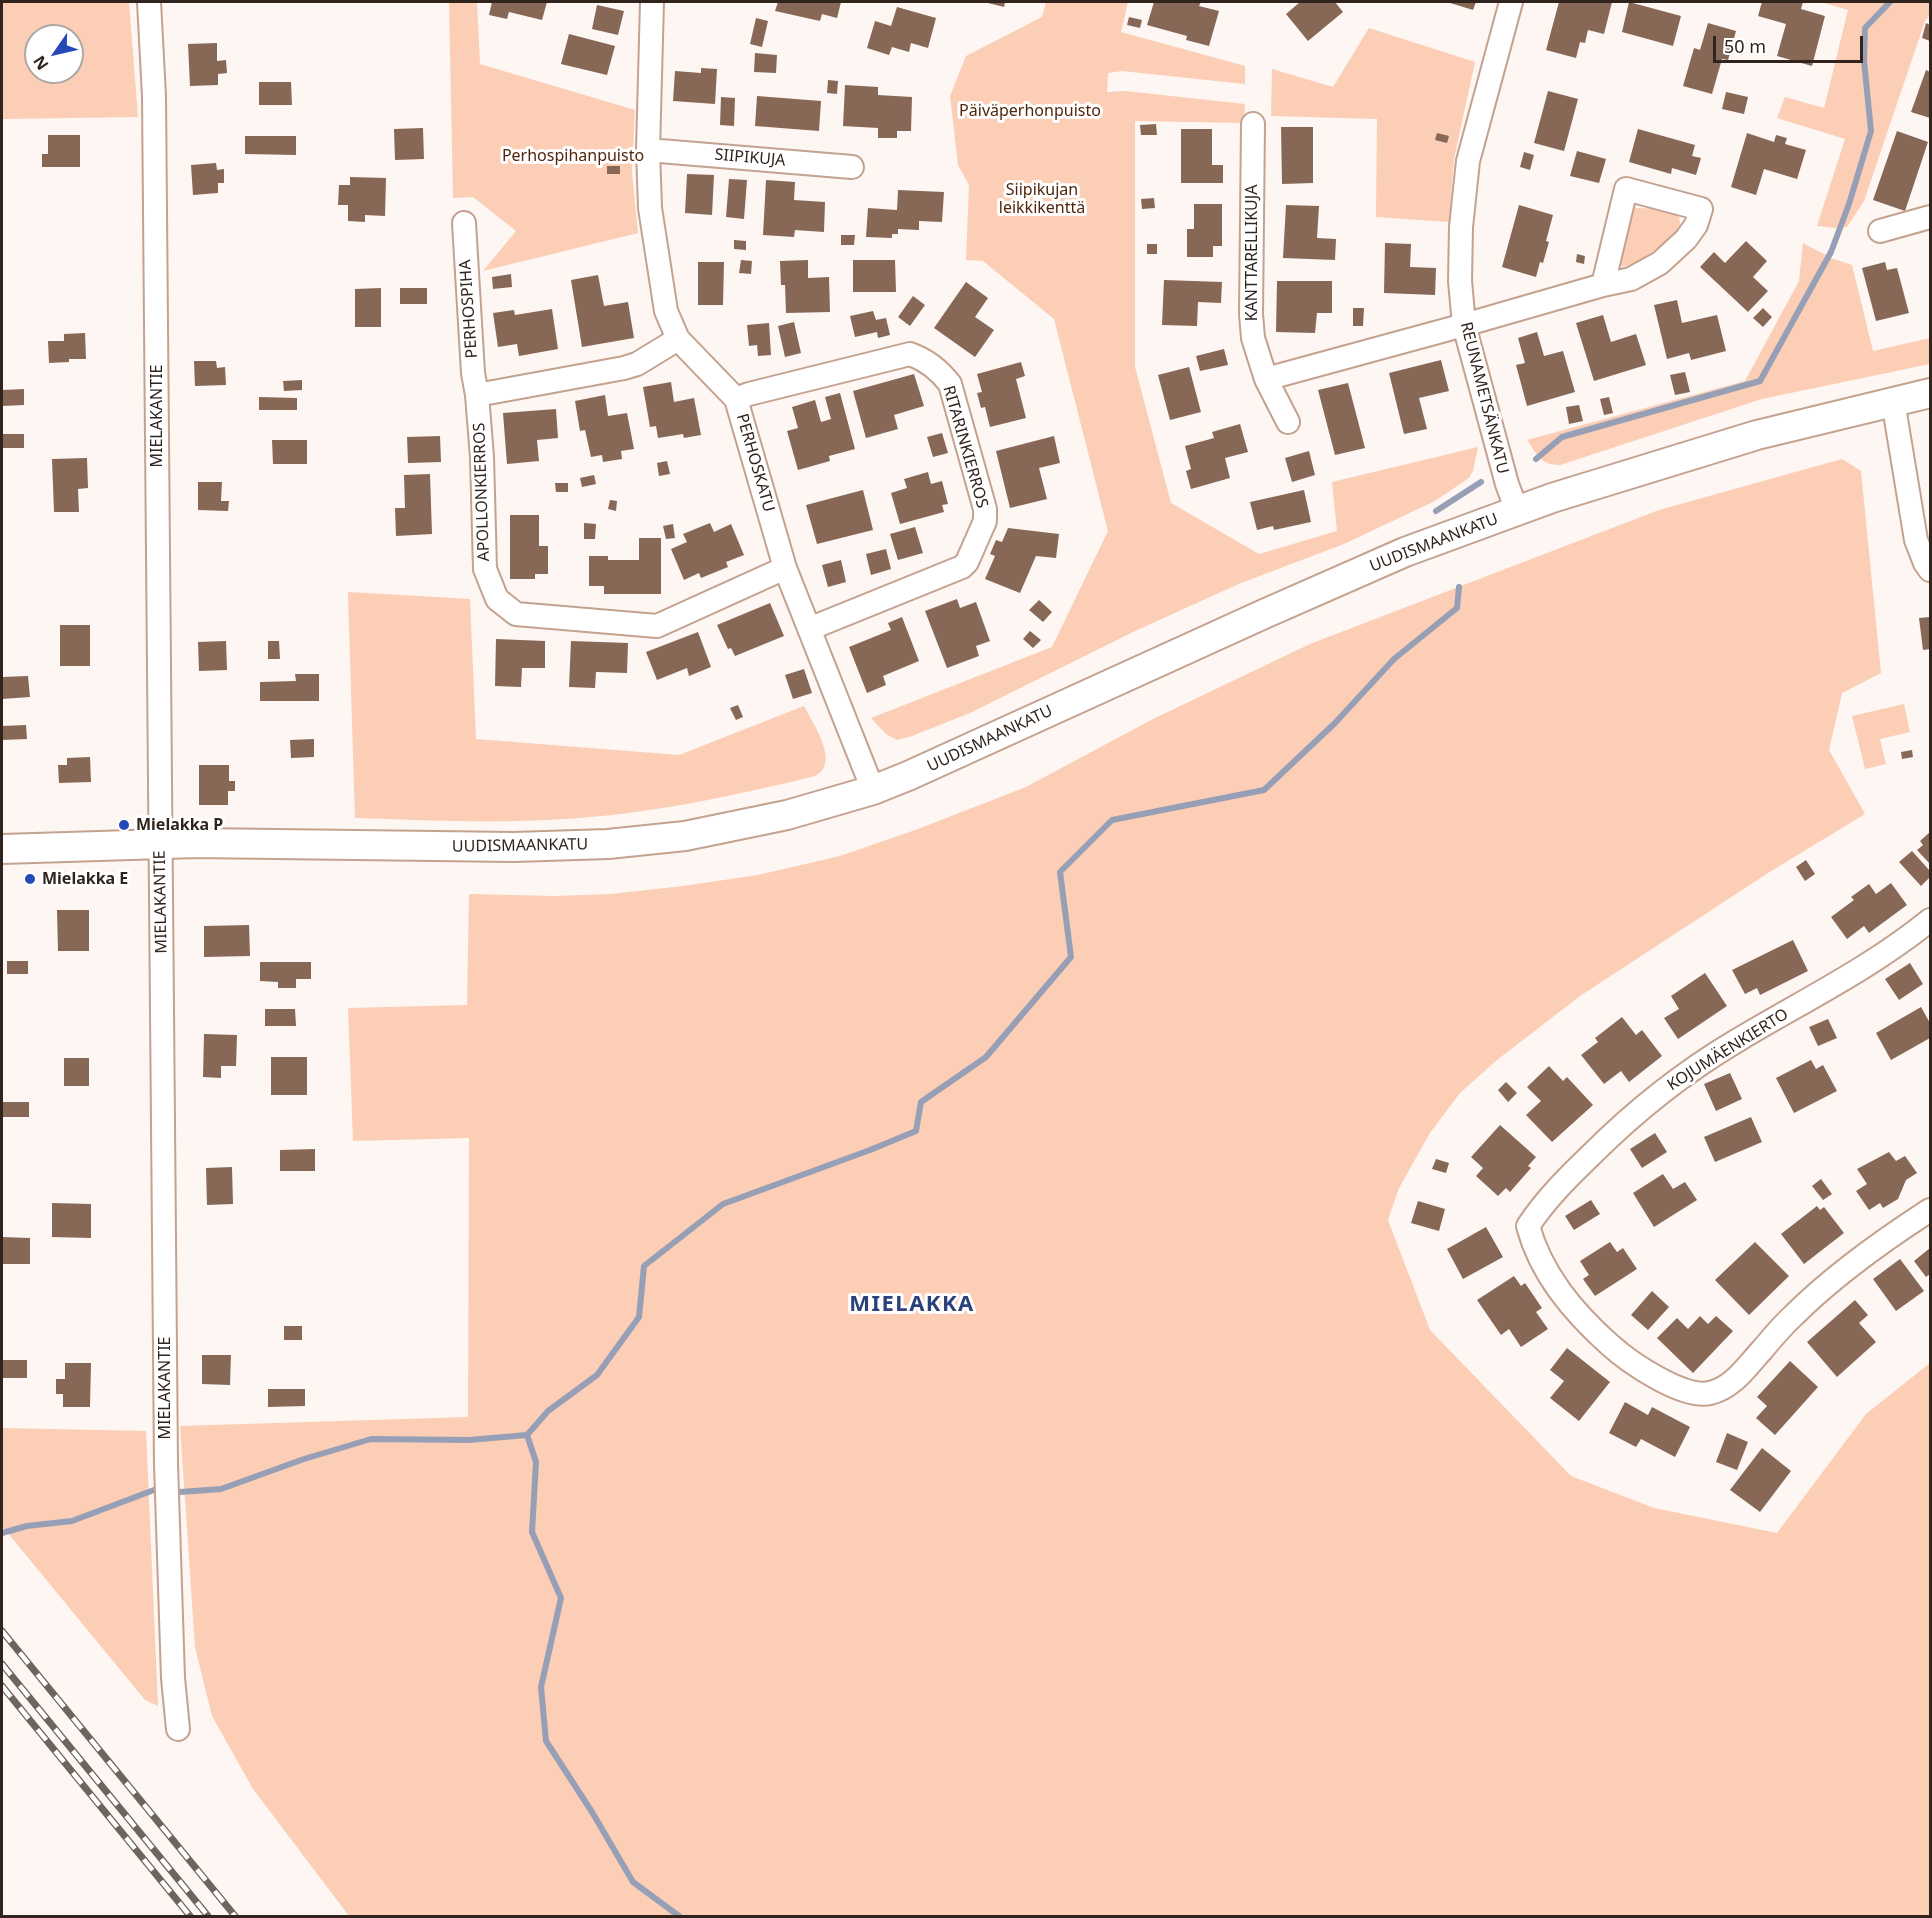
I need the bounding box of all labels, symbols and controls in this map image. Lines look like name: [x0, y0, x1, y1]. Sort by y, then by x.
north arrow: [24, 24, 84, 84]
scale bar: [1716, 24, 1866, 62]
text: 50 m: [1724, 34, 1766, 58]
text: N: [28, 51, 53, 74]
park label: Päiväperhonpuisto: [959, 101, 1101, 121]
street label: SIIPIKUJA: [714, 145, 786, 171]
park label: Perhospihanpuisto: [502, 146, 644, 166]
park label: Siipikujan leikkikenttä: [999, 180, 1085, 218]
street label: KANTTARELLIKUJA: [1242, 185, 1262, 321]
street label: PERHOSPIHA: [456, 259, 482, 359]
street label: REUNAMETSÄNKATU: [1456, 320, 1512, 476]
street label: MIELAKANTIE: [147, 365, 167, 467]
street label: RITARINKIERROS: [938, 384, 992, 510]
street label: PERHOSKATU: [732, 412, 778, 514]
street label: APOLLONKIERROS: [470, 422, 494, 562]
street label: UUDISMAANKATU: [1367, 510, 1501, 576]
street label: UUDISMAANKATU: [924, 702, 1056, 776]
place label: Mielakka P: [136, 815, 223, 835]
marker: Mielakka P: [117, 818, 131, 832]
street label: UUDISMAANKATU: [452, 835, 588, 857]
street label: MIELAKANTIE: [151, 850, 171, 954]
place label: Mielakka E: [42, 869, 128, 889]
marker: Mielakka E: [23, 872, 37, 886]
street label: KOJUMÄENKIERTO: [1664, 1005, 1792, 1095]
district label: MIELAKKA: [849, 1292, 975, 1318]
street label: MIELAKANTIE: [155, 1337, 175, 1439]

